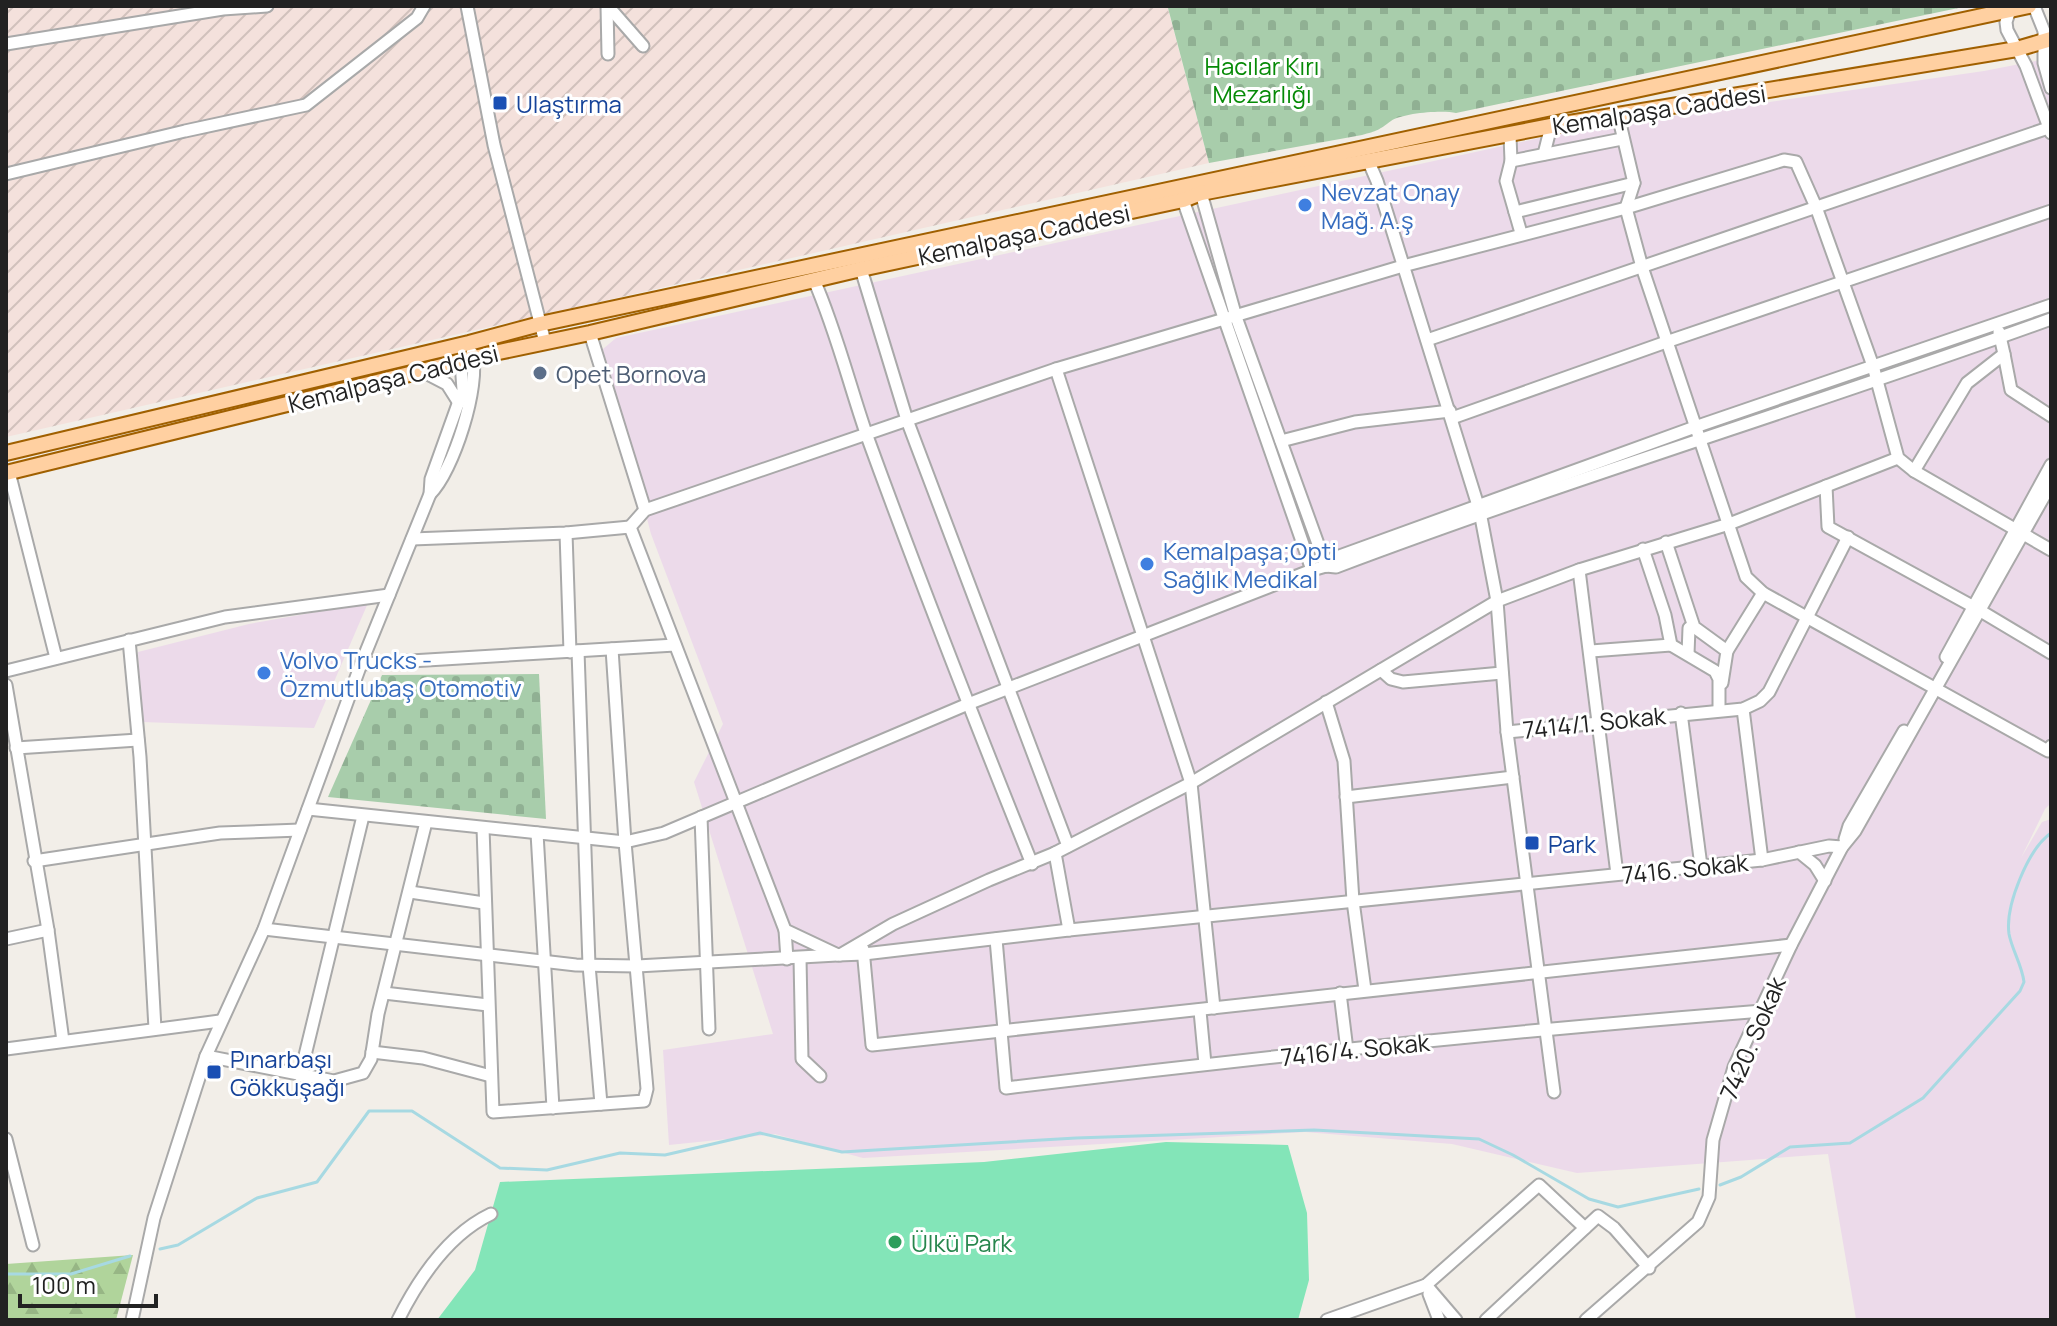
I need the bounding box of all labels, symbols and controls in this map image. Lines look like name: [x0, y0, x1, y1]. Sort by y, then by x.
park label: Hacılar Kırı Mezarlığı: [1205, 49, 1319, 110]
street label: Kemalpaşa Caddesi: [1550, 76, 1768, 142]
place label: Ulaştırma: [516, 87, 622, 120]
marker: Ulaştırma: [491, 94, 509, 112]
place label: Nevzat Onay Mağ. A.ş: [1321, 175, 1460, 236]
street label: Kemalpaşa Caddesi: [915, 195, 1133, 273]
marker: Nevzat Onay Mağ. A.ş: [1296, 196, 1314, 214]
street label: Kemalpaşa Caddesi: [284, 336, 502, 420]
place label: Opet Bornova: [556, 357, 706, 390]
marker: Opet Bornova: [531, 364, 549, 382]
place label: Kemalpaşa;Opti Sağlık Medikal: [1163, 534, 1337, 595]
marker: Kemalpaşa;Opti Sağlık Medikal: [1138, 555, 1156, 573]
place label: Volvo Trucks - Özmutlubaş Otomotiv: [280, 643, 522, 704]
marker: Volvo Trucks - Özmutlubaş Otomotiv: [255, 664, 273, 682]
street label: 7414/1. Sokak: [1521, 698, 1668, 746]
place label: Park: [1548, 827, 1597, 860]
marker: Park: [1523, 834, 1541, 852]
street label: 7416. Sokak: [1620, 845, 1751, 891]
street label: 7420. Sokak: [1711, 970, 1793, 1105]
street label: 7416/4. Sokak: [1279, 1025, 1432, 1073]
place label: Pınarbaşı Gökkuşağı: [230, 1042, 345, 1103]
marker: Pınarbaşı Gökkuşağı: [205, 1063, 223, 1081]
place label: Ülkü Park: [911, 1226, 1013, 1259]
marker: Ülkü Park: [886, 1233, 904, 1251]
scale bar: [20, 1258, 156, 1308]
text: 100 m: [32, 1268, 96, 1301]

